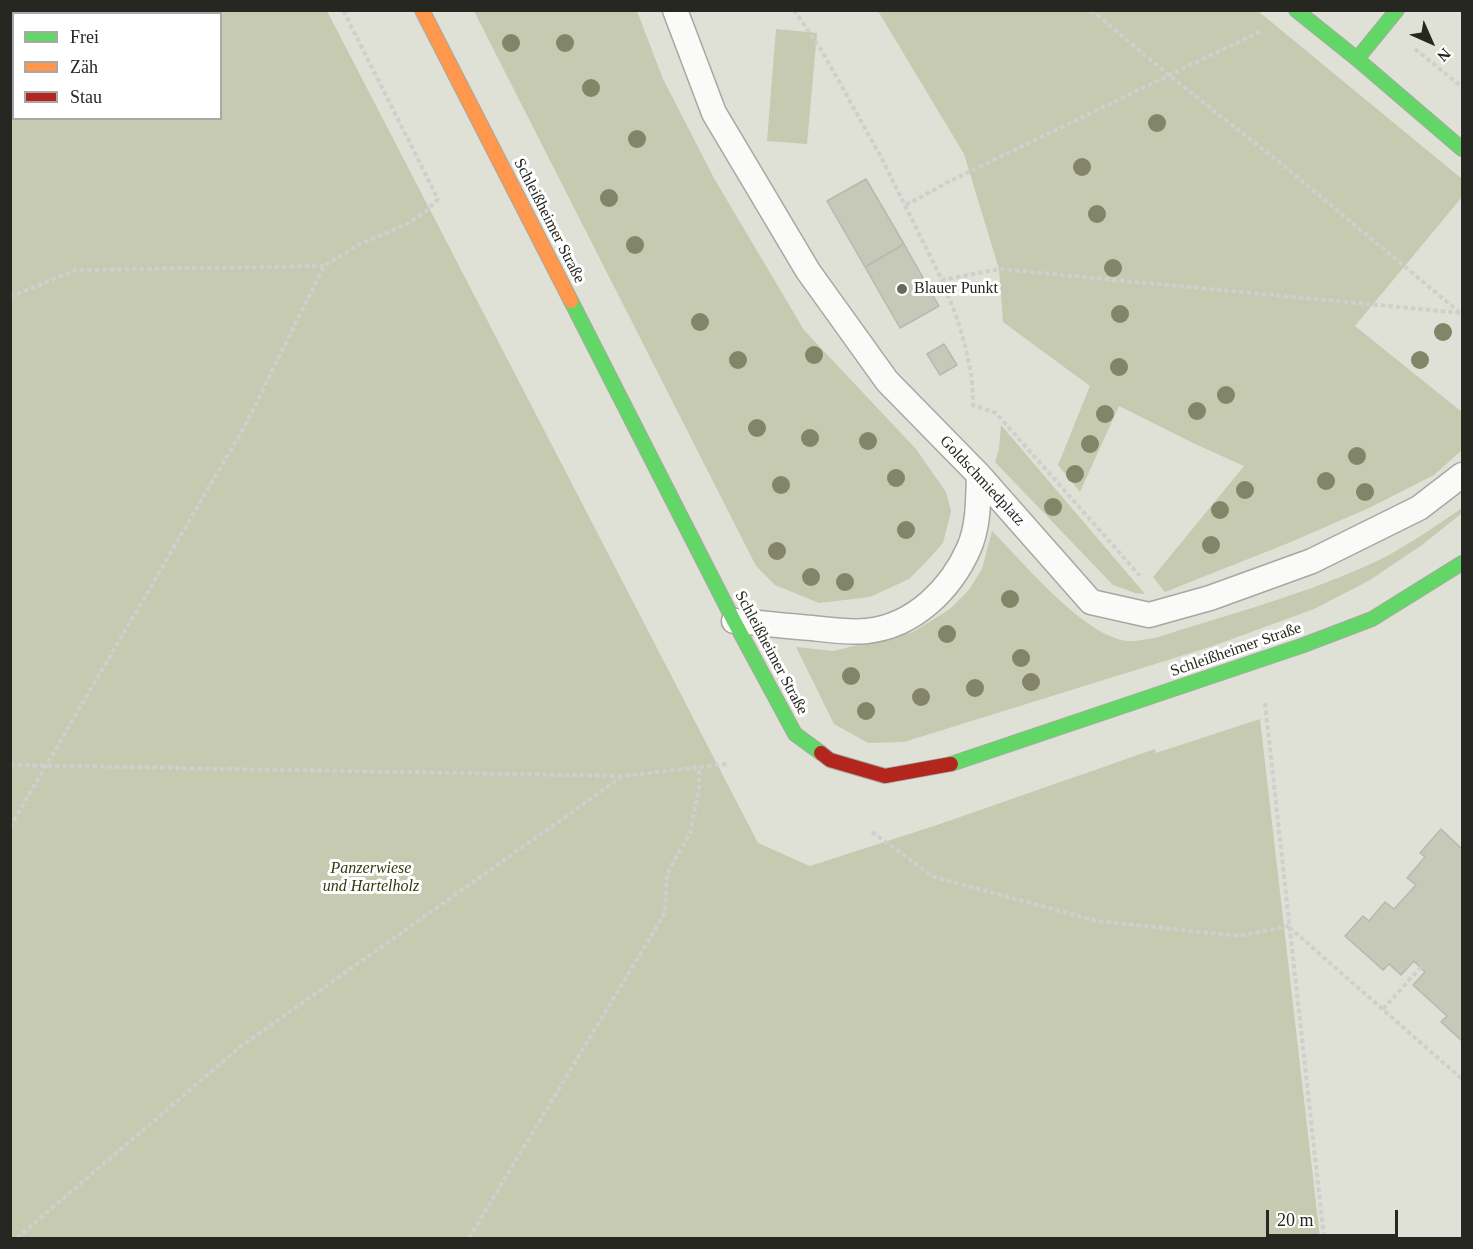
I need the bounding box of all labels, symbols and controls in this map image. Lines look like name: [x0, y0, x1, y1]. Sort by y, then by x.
legend: [12, 12, 222, 120]
north arrow: [1401, 12, 1461, 72]
text: Frei: [70, 27, 99, 47]
text: N: [1434, 45, 1454, 65]
text: Zäh: [70, 57, 98, 77]
text: Stau: [70, 87, 102, 107]
street label: Schleißheimer Straße: [509, 155, 589, 287]
place label: Blauer Punkt: [914, 279, 998, 299]
marker: Blauer Punkt: [895, 282, 909, 296]
street label: Goldschmiedplatz: [935, 432, 1029, 530]
street label: Schleißheimer Straße: [730, 588, 812, 718]
street label: Schleißheimer Straße: [1168, 619, 1304, 681]
park label: Panzerwiese und Hartelholz: [323, 859, 419, 897]
scale bar: [1269, 1198, 1401, 1236]
text: 20 m: [1277, 1210, 1314, 1230]

